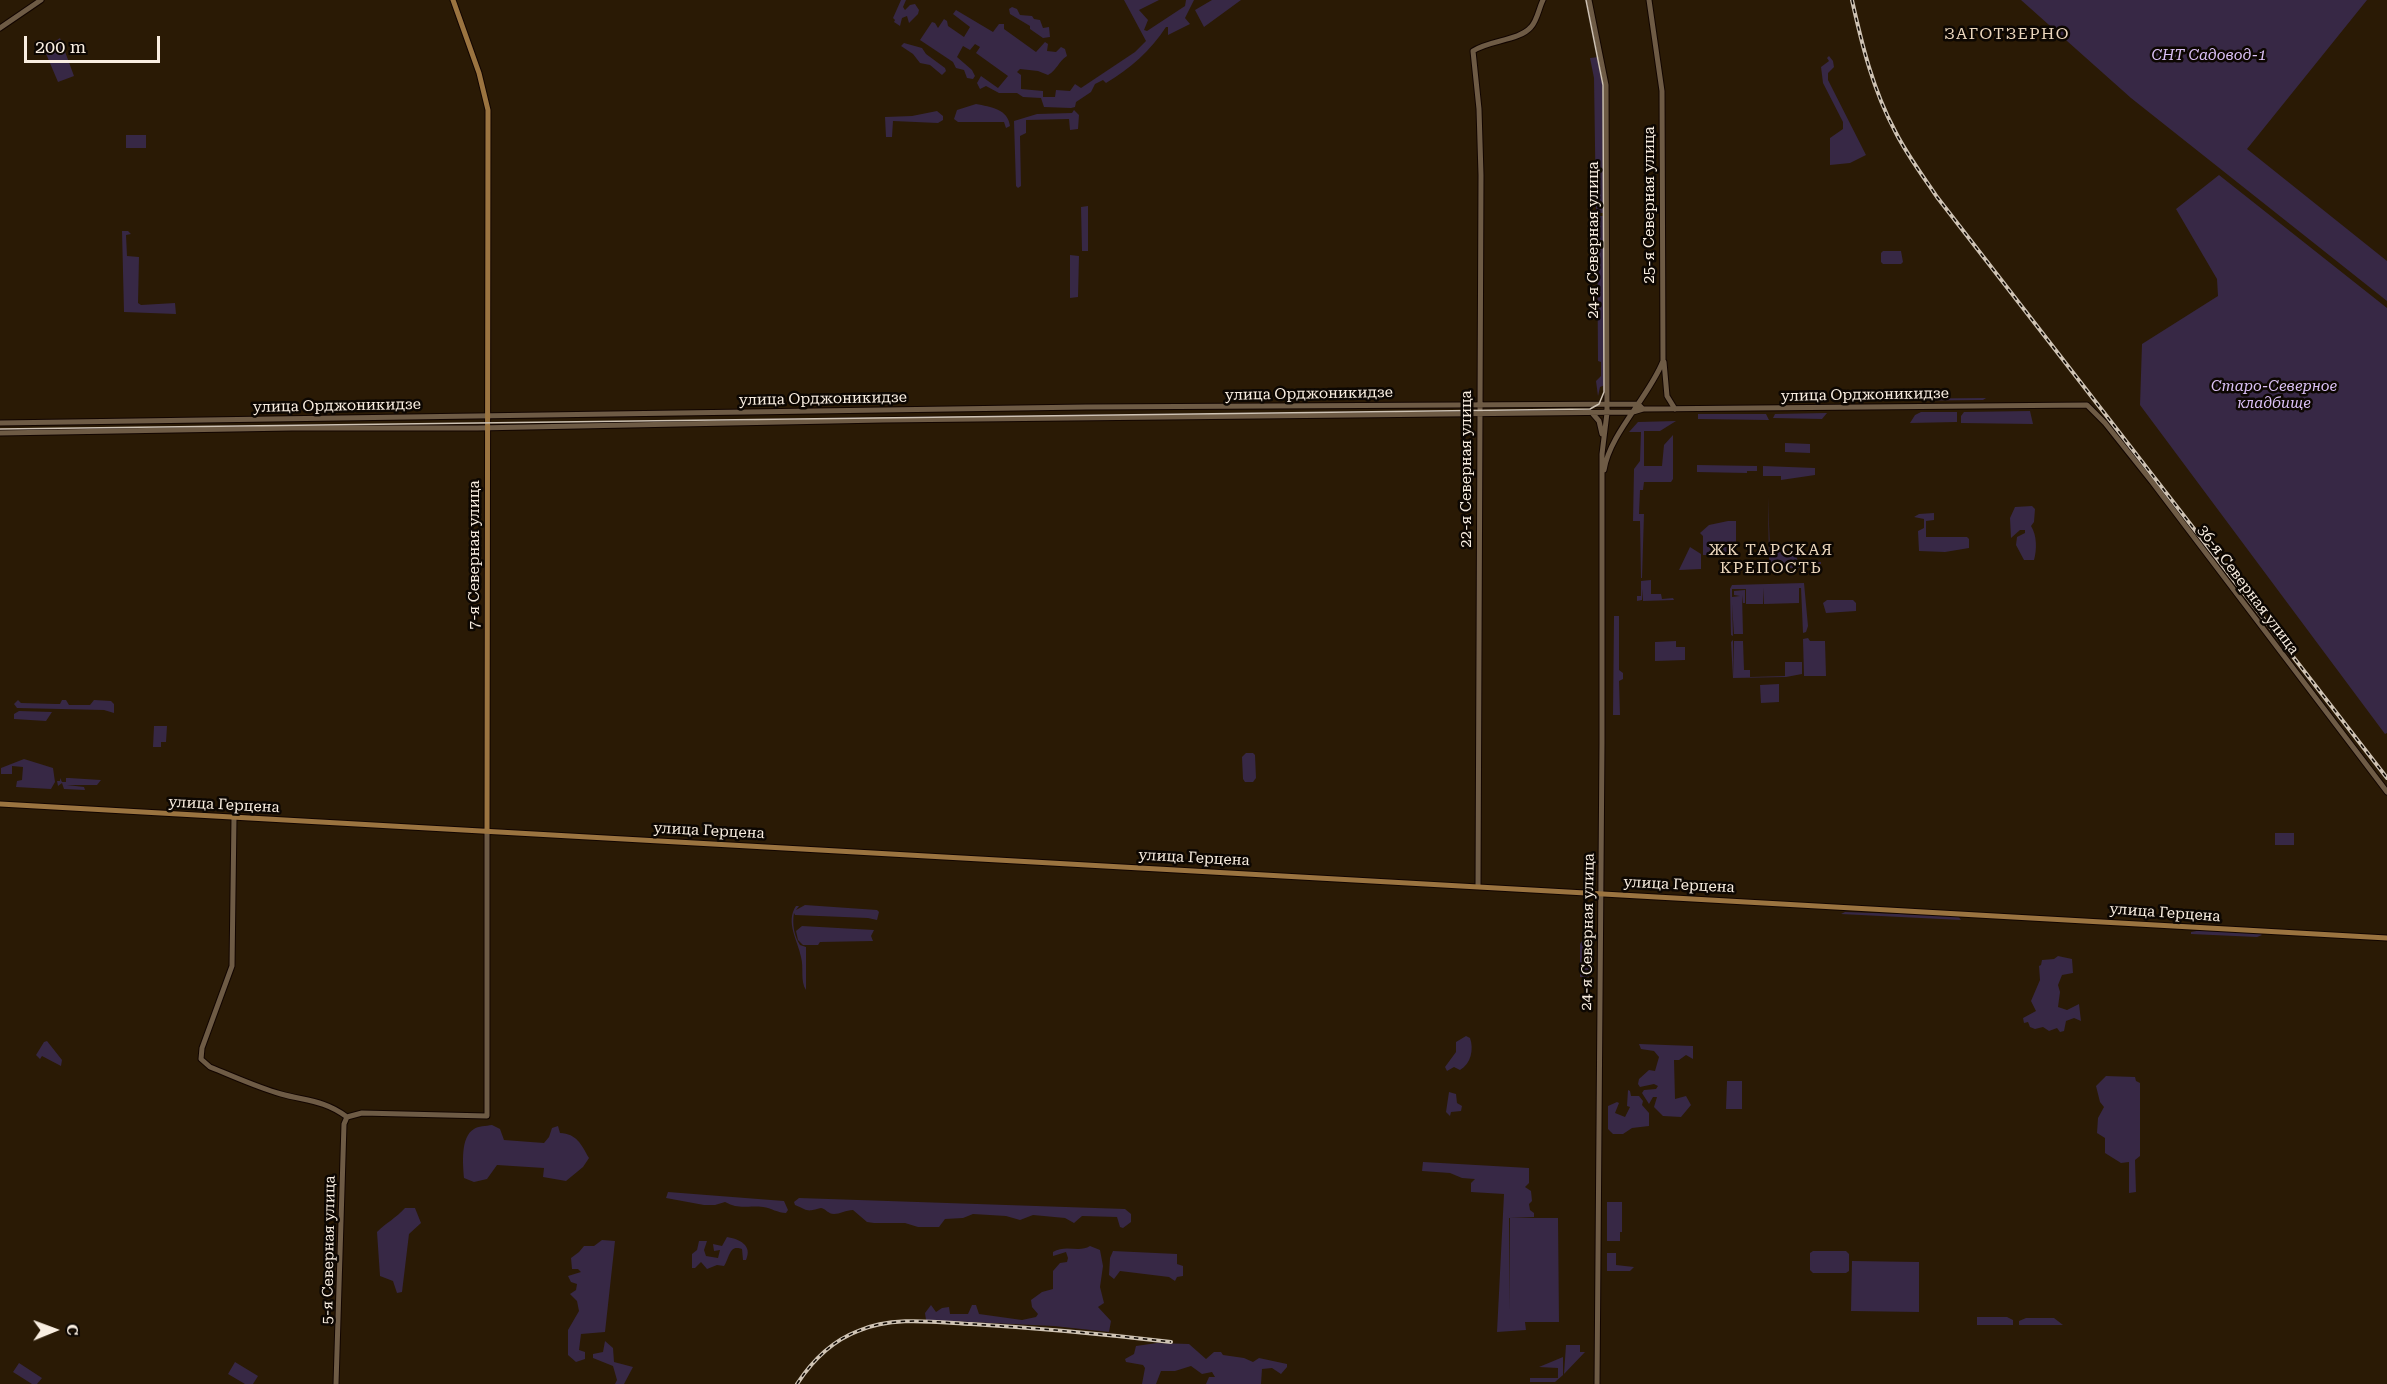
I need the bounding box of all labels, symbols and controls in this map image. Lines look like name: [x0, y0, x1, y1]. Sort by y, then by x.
scale bar: [27, 24, 164, 62]
district label: ЗАГОТЗЕРНО: [1944, 24, 2070, 44]
text: 200 m: [35, 36, 86, 57]
park label: СНТ Садовод-1: [2152, 47, 2266, 65]
street label: 25-я Северная улица: [1641, 126, 1659, 284]
street label: 24-я Северная улица: [1585, 161, 1603, 319]
park label: Старо-Северное кладбище: [2211, 378, 2337, 413]
street label: улица Орджоникидзе: [1225, 384, 1393, 404]
street label: улица Орджоникидзе: [1781, 385, 1949, 405]
street label: улица Орджоникидзе: [739, 389, 907, 409]
street label: 22-я Северная улица: [1458, 390, 1476, 548]
street label: улица Орджоникидзе: [253, 396, 421, 416]
street label: 7-я Северная улица: [466, 480, 484, 630]
street label: 36-я Северная улица: [2193, 522, 2303, 658]
district label: ЖК ТАРСКАЯ КРЕПОСТЬ: [1708, 540, 1834, 578]
street label: улица Герцена: [168, 793, 280, 817]
street label: улица Герцена: [653, 819, 765, 843]
street label: улица Герцена: [1138, 846, 1250, 870]
street label: 24-я Северная улица: [1578, 853, 1598, 1011]
street label: улица Герцена: [1623, 873, 1735, 897]
street label: улица Герцена: [2109, 900, 2221, 926]
street label: 5-я Северная улица: [319, 1175, 339, 1325]
north arrow: [24, 1300, 84, 1360]
text: С: [63, 1324, 82, 1335]

